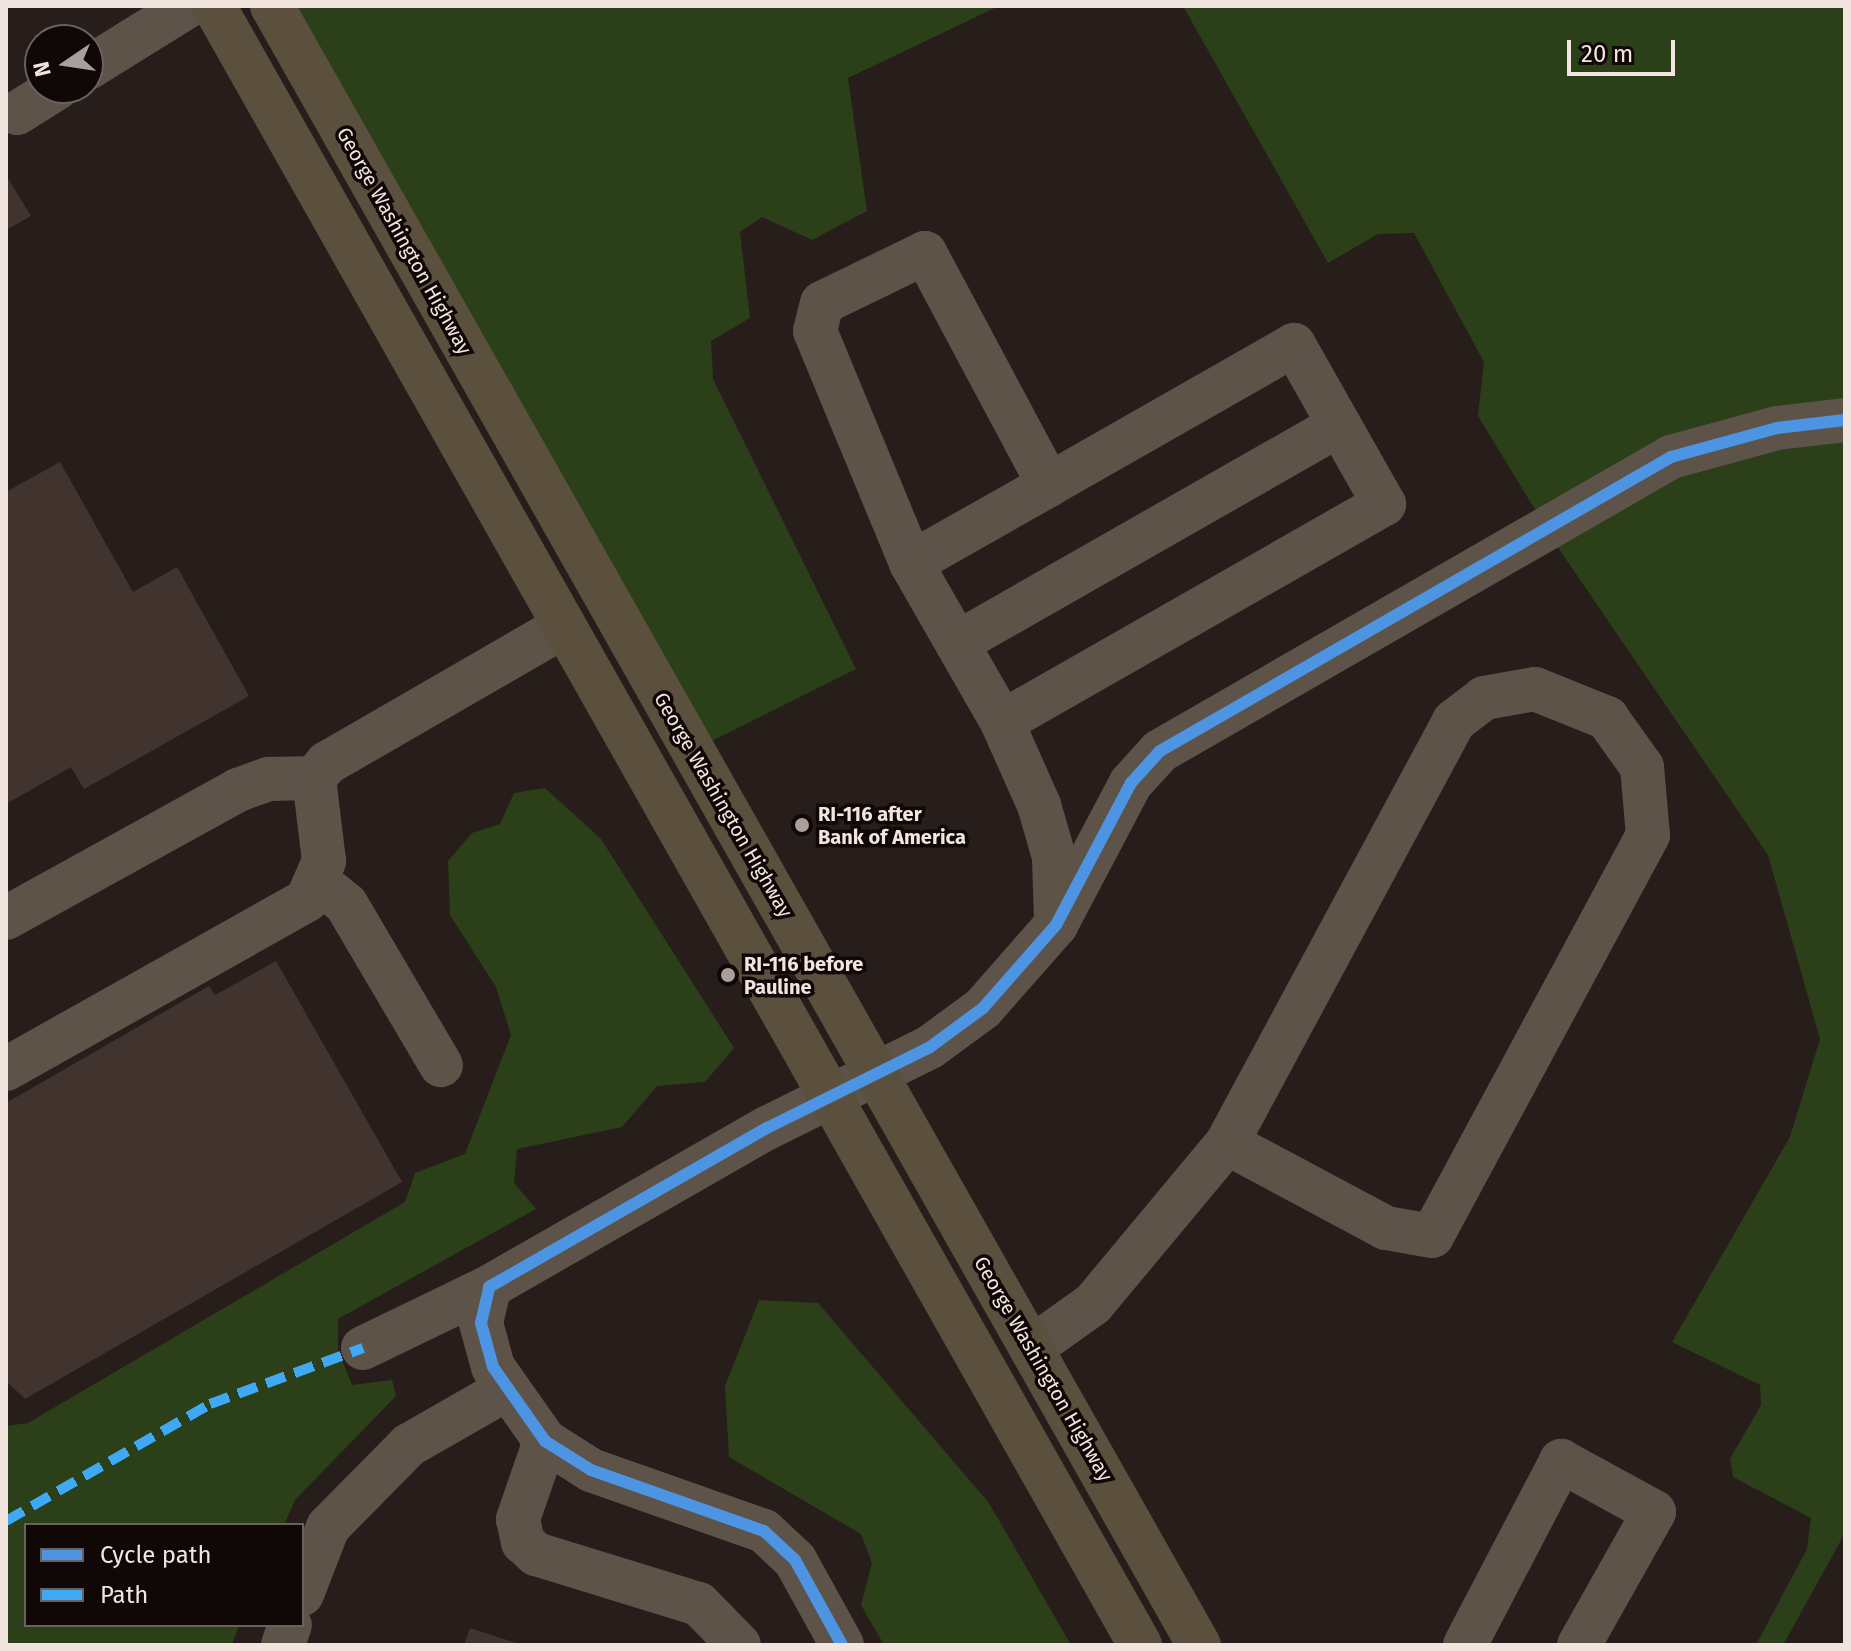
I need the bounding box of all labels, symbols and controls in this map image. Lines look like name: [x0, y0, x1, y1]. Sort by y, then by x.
north arrow: [24, 24, 104, 104]
scale bar: [1571, 24, 1679, 74]
text: 20 m: [1581, 40, 1633, 68]
text: N: [27, 59, 57, 79]
street label: George Washington Highway: [331, 123, 477, 359]
street label: George Washington Highway: [649, 688, 797, 922]
place label: RI-116 after Bank of America: [818, 802, 966, 849]
marker: RI-116 after Bank of America: [793, 816, 811, 834]
place label: RI-116 before Pauline: [744, 952, 863, 999]
marker: RI-116 before Pauline: [719, 966, 737, 984]
street label: George Washington Highway: [969, 1252, 1117, 1486]
legend: [24, 1523, 304, 1627]
text: Cycle path: [100, 1541, 212, 1569]
text: Path: [100, 1581, 148, 1609]

